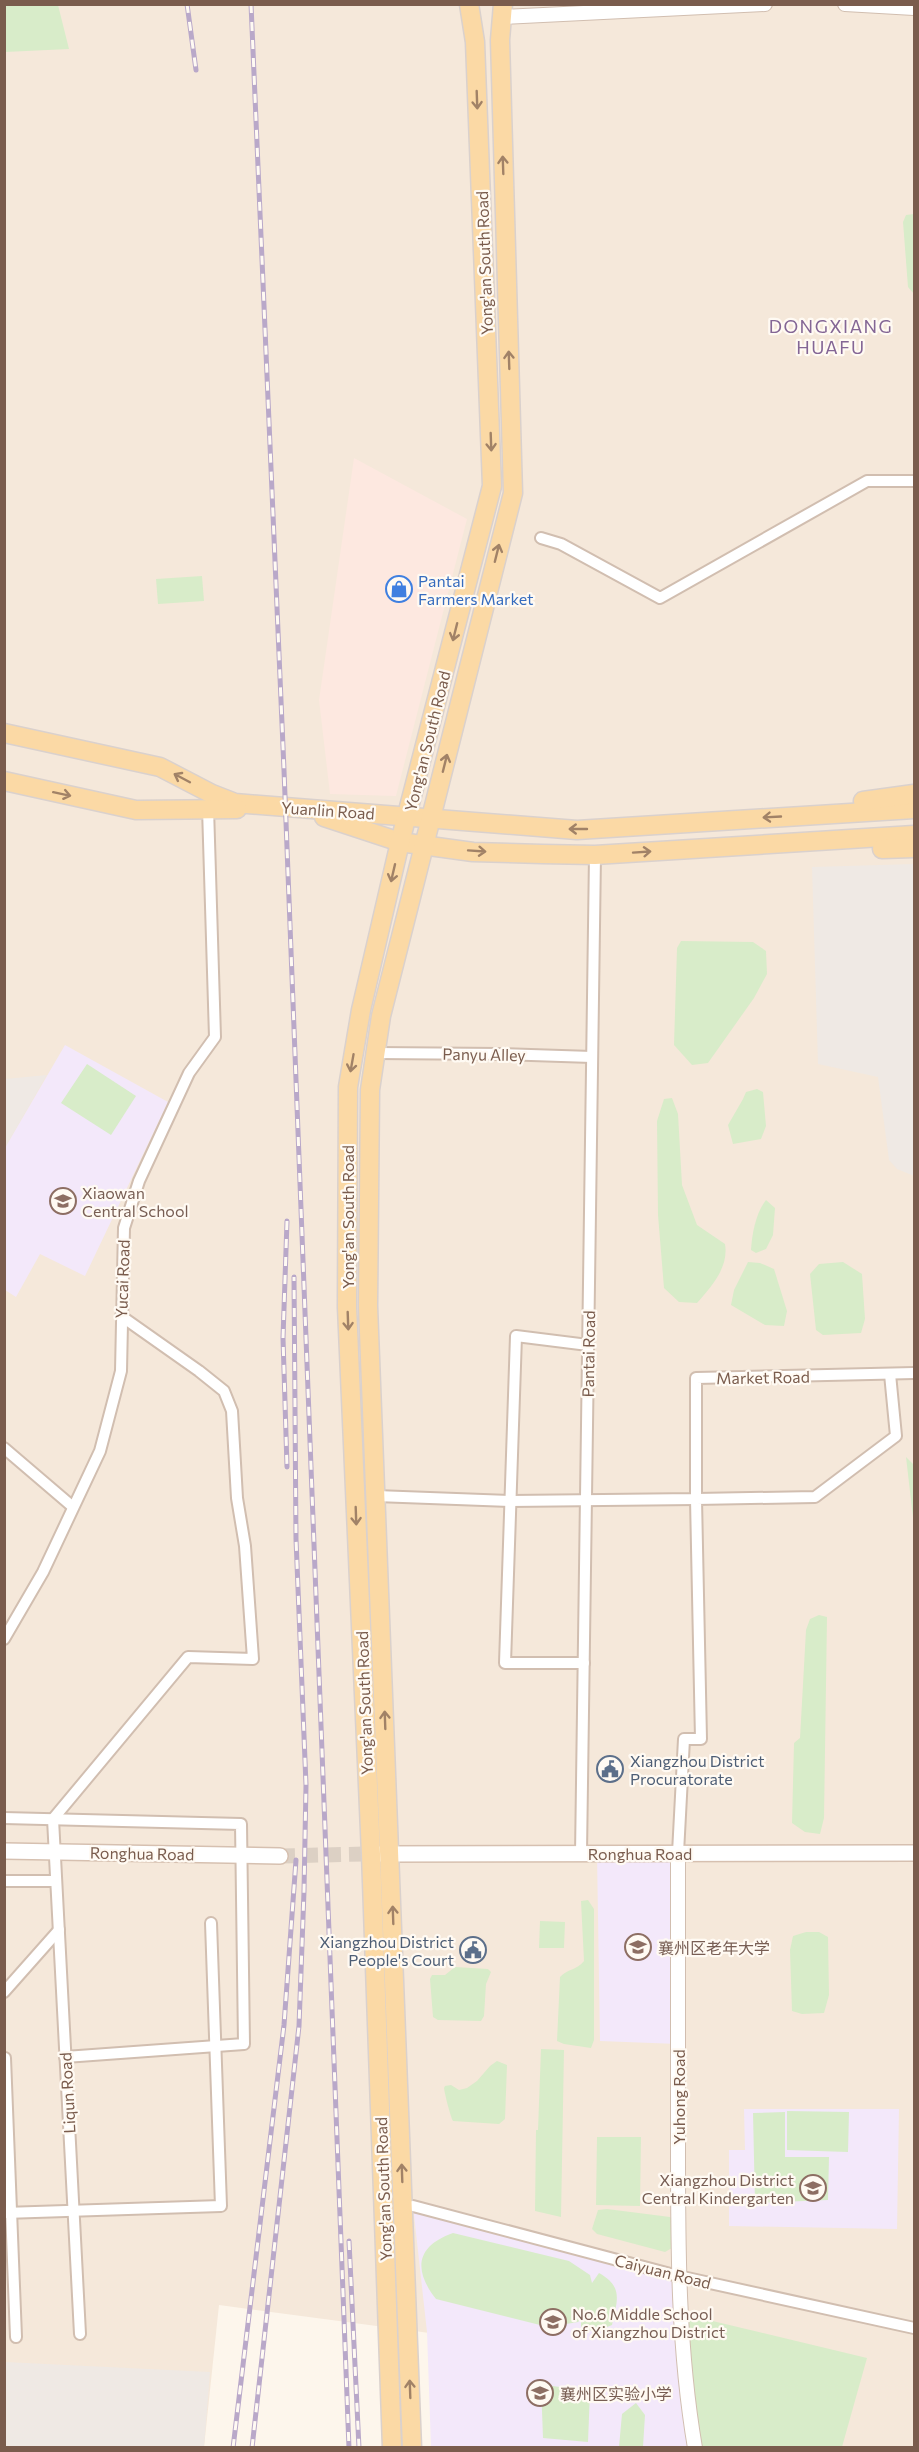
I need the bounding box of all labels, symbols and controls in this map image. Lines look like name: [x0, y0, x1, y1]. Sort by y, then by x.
one-way arrow: [471, 90, 483, 110]
one-way arrow: [497, 156, 509, 176]
street label: Yong'an South Road: [472, 191, 496, 335]
district label: DONGXIANG HUAFU: [769, 315, 893, 358]
one-way arrow: [503, 351, 514, 371]
one-way arrow: [485, 431, 496, 451]
one-way arrow: [492, 544, 504, 563]
place label: Pantai Farmers Market: [418, 571, 534, 608]
shop icon: Pantai Farmers Market: [384, 574, 414, 604]
one-way arrow: [449, 622, 460, 641]
street label: Yong'an South Road: [400, 669, 454, 813]
one-way arrow: [439, 754, 451, 773]
one-way arrow: [173, 772, 191, 784]
one-way arrow: [52, 788, 71, 800]
street label: Yuanlin Road: [281, 797, 375, 823]
one-way arrow: [763, 812, 783, 823]
one-way arrow: [568, 823, 588, 835]
one-way arrow: [466, 846, 486, 857]
one-way arrow: [632, 846, 652, 857]
one-way arrow: [387, 863, 398, 882]
street label: Panyu Alley: [442, 1044, 526, 1064]
one-way arrow: [346, 1053, 357, 1073]
street label: Yong'an South Road: [338, 1145, 357, 1289]
place label: Xiaowan Central School: [82, 1183, 189, 1220]
school or university icon: Xiaowan Central School: [48, 1186, 78, 1216]
street label: Yucai Road: [111, 1239, 133, 1319]
one-way arrow: [342, 1310, 353, 1330]
street label: Pantai Road: [578, 1310, 598, 1398]
street label: Market Road: [716, 1367, 810, 1387]
one-way arrow: [351, 1505, 362, 1525]
street label: Yong'an South Road: [352, 1631, 376, 1775]
one-way arrow: [380, 1711, 391, 1731]
place label: Xiangzhou District Procuratorate: [630, 1751, 765, 1788]
public building icon: Xiangzhou District Procuratorate: [595, 1754, 625, 1784]
street label: Ronghua Road: [90, 1843, 194, 1863]
street label: Ronghua Road: [588, 1844, 692, 1863]
one-way arrow: [388, 1906, 399, 1926]
place label: Xiangzhou District People's Court: [319, 1932, 454, 1969]
school or university icon: 襄州区老年大学: [623, 1932, 653, 1962]
public building icon: Xiangzhou District People's Court: [458, 1935, 488, 1965]
place label: 襄州区老年大学: [658, 1938, 770, 1957]
street label: Yuhong Road: [669, 2049, 688, 2145]
street label: Liqun Road: [55, 2052, 79, 2134]
street label: Yong'an South Road: [371, 2117, 395, 2261]
one-way arrow: [397, 2164, 408, 2184]
place label: Xiangzhou District Central Kindergarten: [642, 2170, 794, 2207]
school or university icon: Xiangzhou District Central Kindergarten: [798, 2173, 828, 2203]
street label: Caiyuan Road: [613, 2250, 713, 2292]
place label: No.6 Middle School of Xiangzhou District: [572, 2304, 726, 2341]
school or university icon: No.6 Middle School of Xiangzhou District: [538, 2307, 568, 2337]
school or university icon: 襄州区实验小学: [525, 2378, 555, 2408]
one-way arrow: [405, 2380, 416, 2400]
place label: 襄州区实验小学: [560, 2384, 672, 2403]

